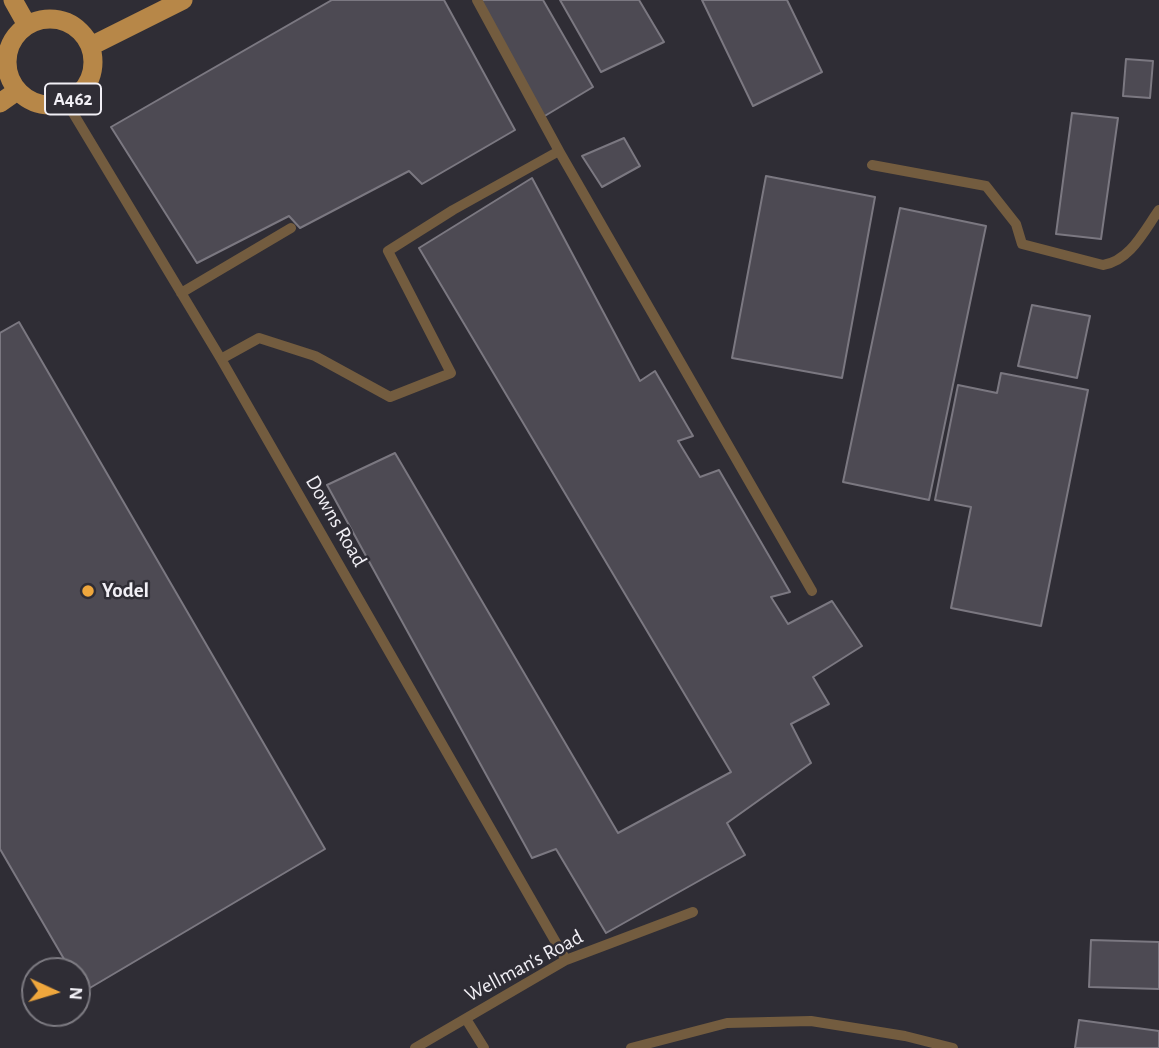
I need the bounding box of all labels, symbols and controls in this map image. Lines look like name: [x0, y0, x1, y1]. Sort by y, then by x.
road number: A462: [45, 83, 101, 114]
street label: Downs Road: [300, 471, 372, 571]
place label: Yodel: [102, 578, 149, 604]
marker: Yodel: [80, 583, 96, 599]
street label: Wellman's Road: [461, 924, 587, 1008]
north arrow: [21, 957, 91, 1027]
text: N: [66, 986, 85, 1001]

